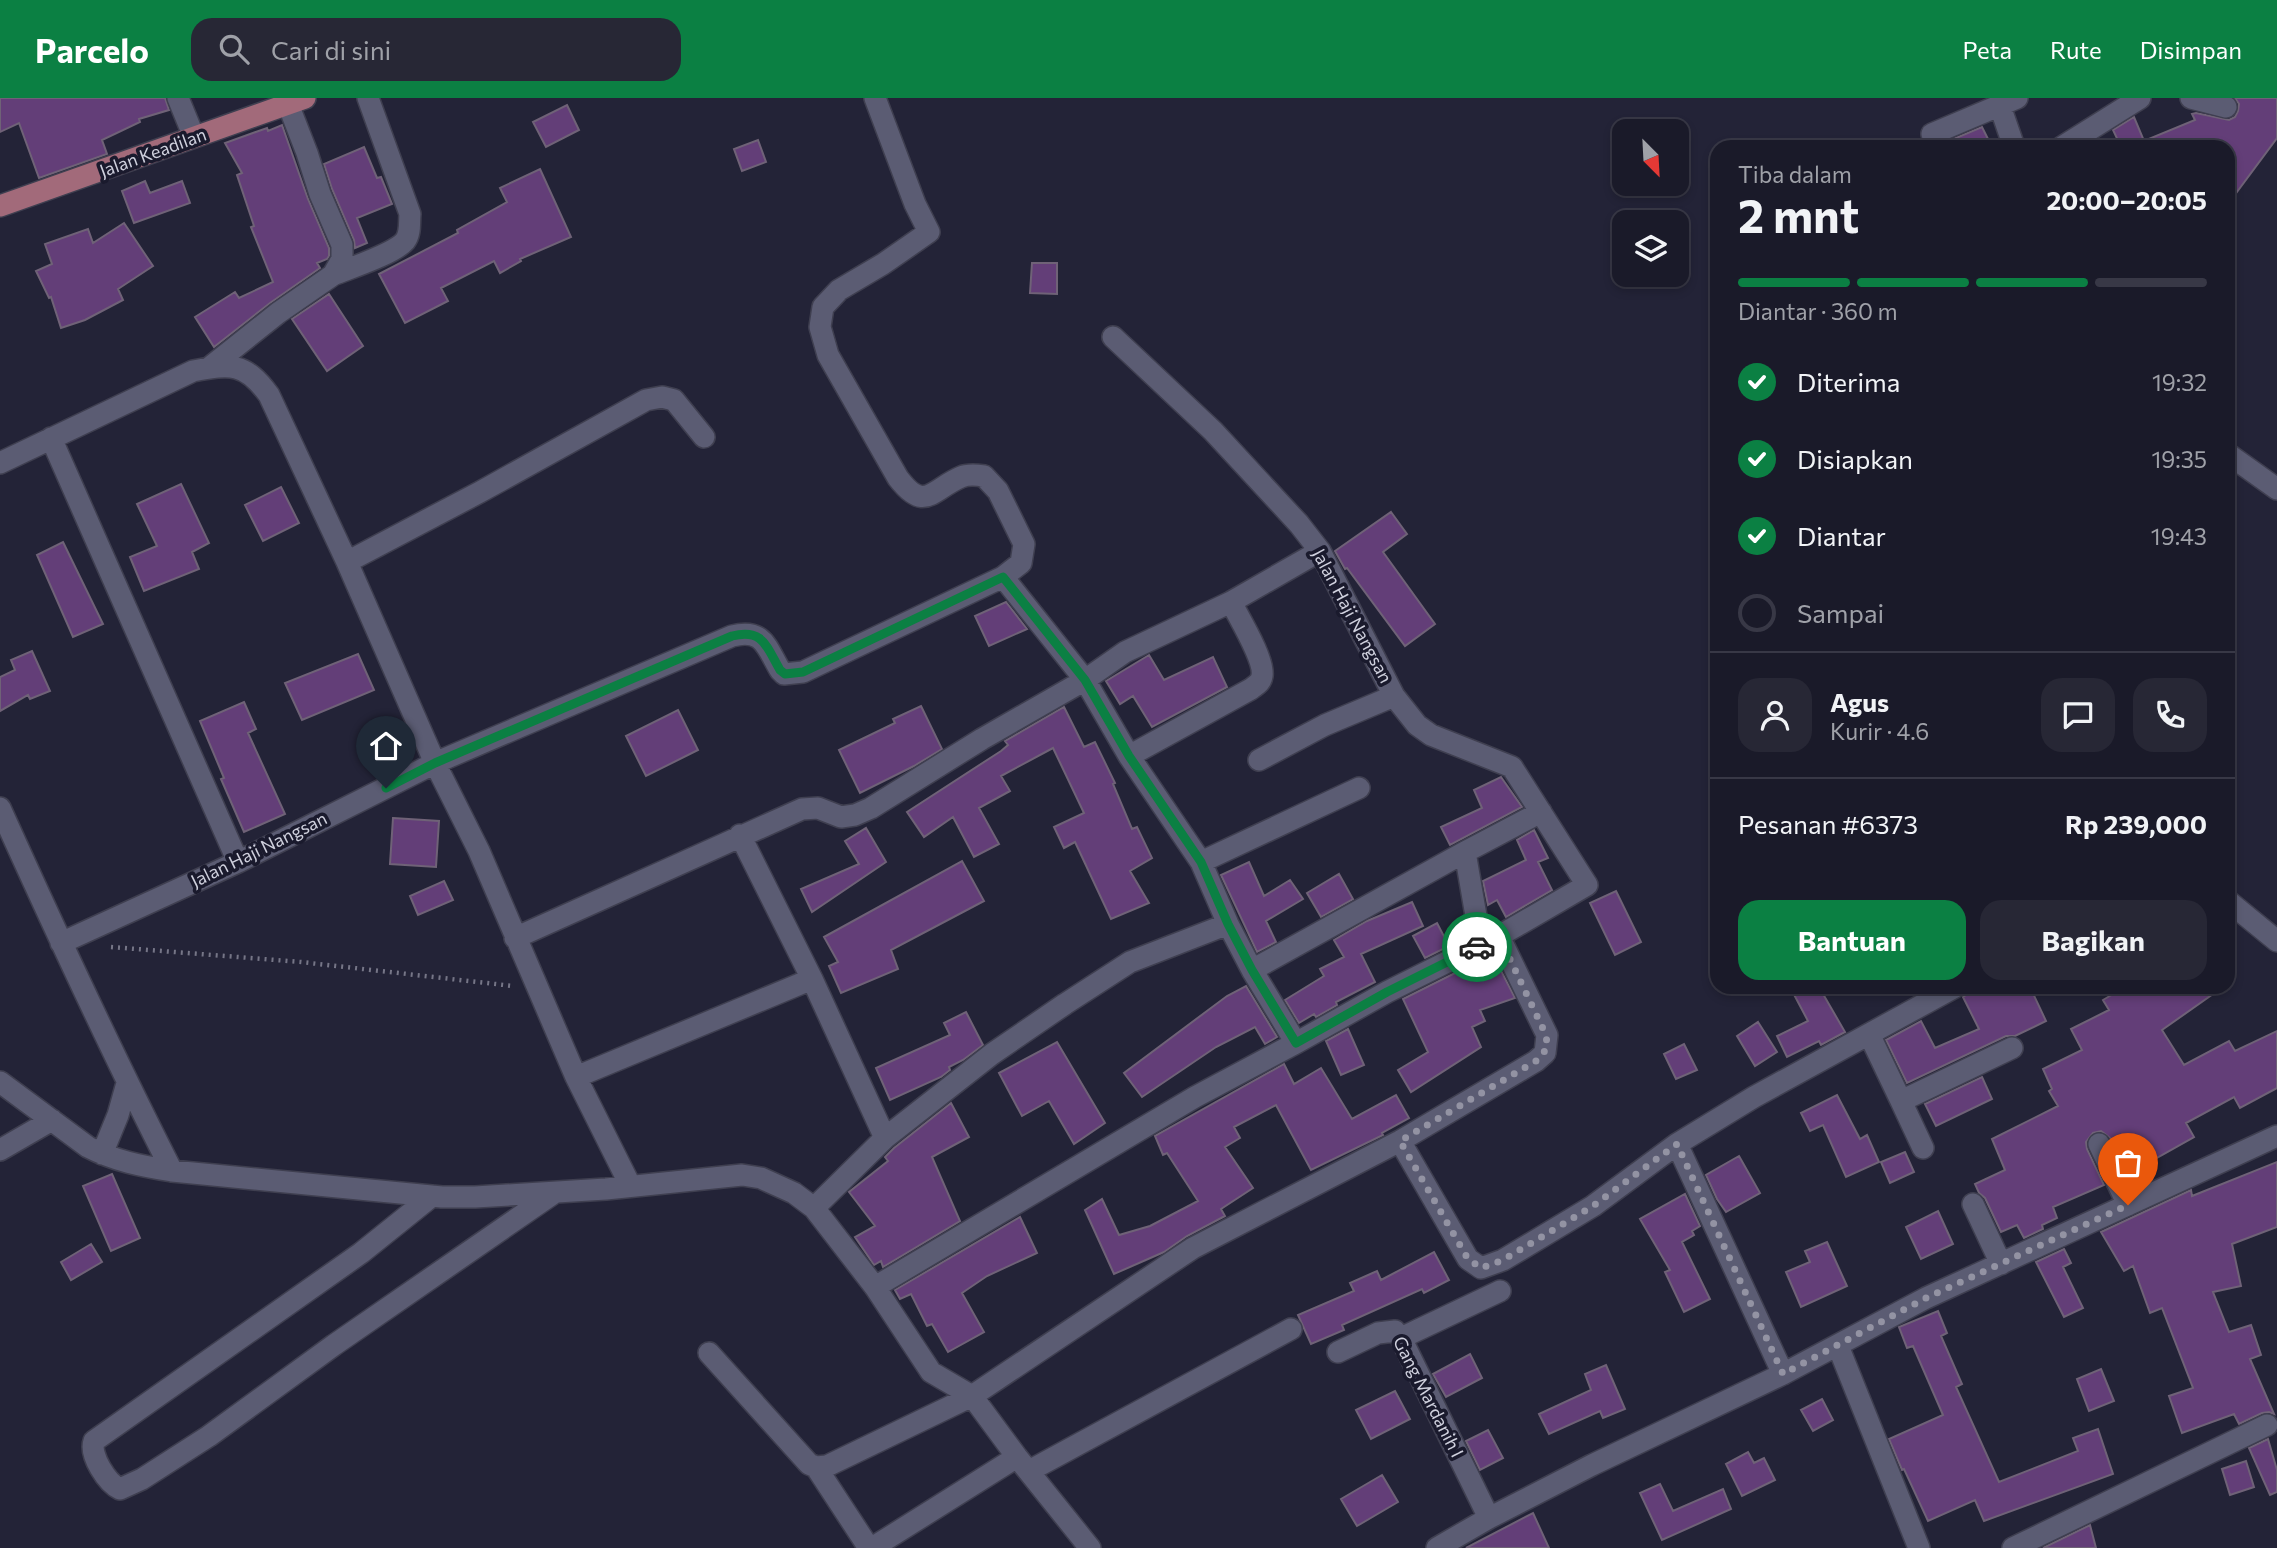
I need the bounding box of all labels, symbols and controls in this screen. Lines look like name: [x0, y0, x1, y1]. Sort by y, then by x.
search box: [191, 18, 681, 81]
text: Parcelo: [35, 29, 149, 70]
icon: search: [215, 30, 253, 68]
text: Cari di sini: [271, 34, 391, 65]
text: Peta: [1962, 35, 2012, 64]
text: Rute: [2050, 35, 2102, 64]
text: Disimpan: [2140, 35, 2242, 64]
north arrow: [1612, 119, 1689, 196]
map controls: [1612, 119, 1689, 287]
street label: Jalan Keadilan: [96, 123, 209, 182]
text: Tiba dalam: [1738, 160, 1852, 188]
text: 20:00–20:05: [2046, 184, 2207, 215]
text: 2 mnt: [1738, 186, 1859, 242]
button: layers: [1612, 210, 1689, 287]
text: Diantar · 360 m: [1738, 297, 1898, 325]
icon: check: [1738, 363, 1776, 401]
text: Diterima: [1797, 366, 1900, 397]
text: 19:32: [2152, 368, 2207, 396]
icon: check: [1738, 440, 1776, 478]
text: Disiapkan: [1797, 443, 1913, 474]
text: 19:35: [2151, 445, 2207, 473]
icon: check: [1738, 517, 1776, 555]
text: Diantar: [1797, 520, 1886, 551]
text: 19:43: [2151, 522, 2207, 550]
street label: Jalan Haji Nangsan: [1308, 545, 1398, 686]
text: Sampai: [1797, 597, 1884, 628]
button: person: [1738, 678, 1812, 752]
button: chat: [2041, 678, 2115, 752]
button: phone: [2133, 678, 2207, 752]
text: Agus: [1830, 686, 1889, 717]
pin: [356, 716, 416, 788]
text: Kurir · 4.6: [1830, 717, 1929, 745]
icon: home: [367, 727, 405, 765]
street label: Jalan Haji Nangsan: [187, 807, 330, 892]
text: Pesanan #6373: [1738, 808, 1918, 839]
text: Rp 239,000: [2065, 808, 2207, 839]
button: Bantuan: [1738, 900, 1966, 980]
button: Bagikan: [1980, 900, 2207, 980]
courier: [1442, 912, 1512, 982]
icon: car: [1458, 928, 1496, 966]
pin: [2098, 1133, 2158, 1205]
icon: bag: [2109, 1144, 2147, 1182]
street label: Gang Mardanih I: [1389, 1332, 1469, 1461]

